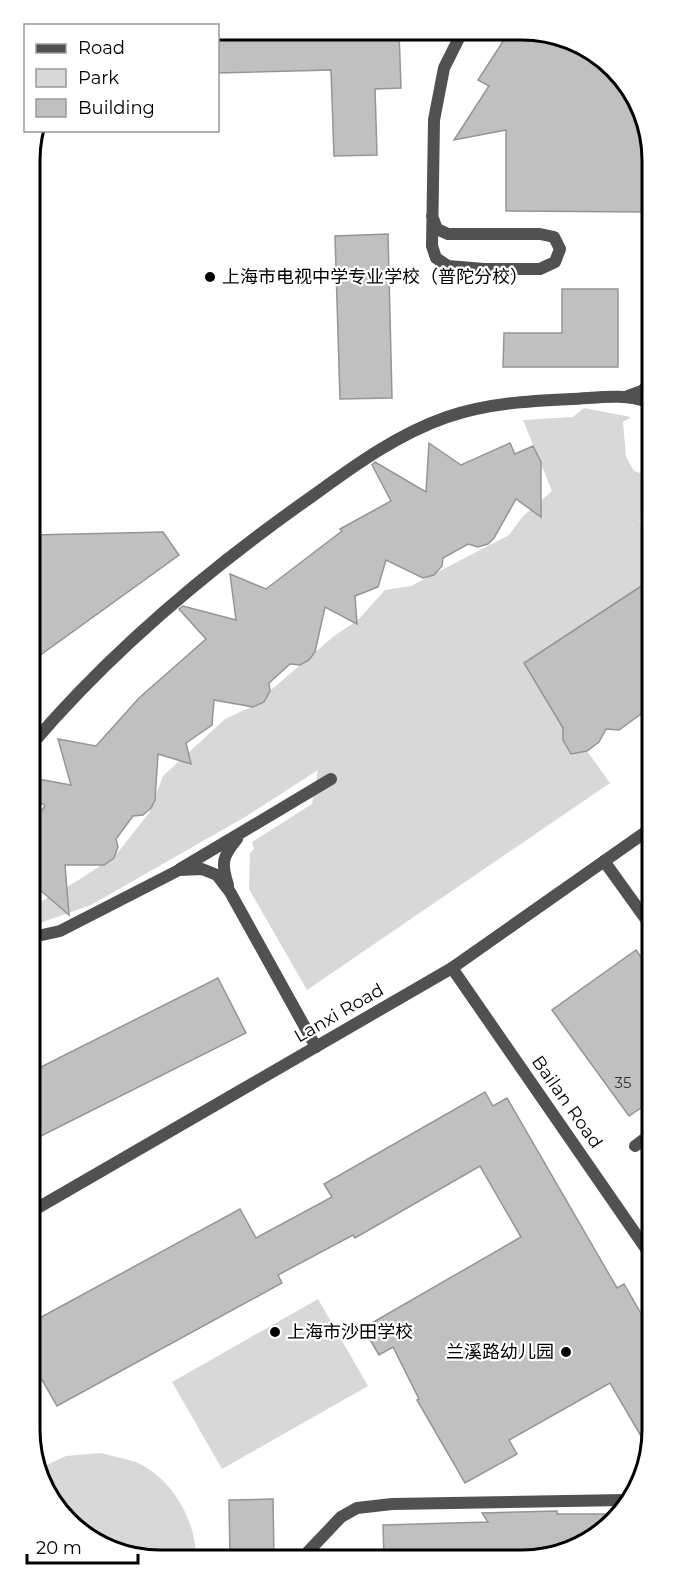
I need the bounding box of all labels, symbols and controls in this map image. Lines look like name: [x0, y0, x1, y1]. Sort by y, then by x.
legend: [24, 24, 219, 132]
text: Road: [78, 37, 125, 59]
text: Park: [78, 67, 119, 89]
text: Building: [78, 97, 155, 119]
place label: 上海市电视中学专业学校（普陀分校）: [222, 266, 528, 288]
marker: 上海市电视中学专业学校（普陀分校）: [203, 270, 217, 284]
street label: Lanxi Road: [290, 979, 388, 1047]
street label: Bailan Road: [527, 1051, 607, 1153]
house number: 35: [615, 1073, 631, 1092]
place label: 上海市沙田学校: [287, 1321, 413, 1343]
marker: 上海市沙田学校: [268, 1325, 282, 1339]
place label: 兰溪路幼儿园: [446, 1341, 554, 1363]
marker: 兰溪路幼儿园: [559, 1345, 573, 1359]
scale bar: [27, 1527, 138, 1565]
text: 20 m: [36, 1537, 82, 1559]

